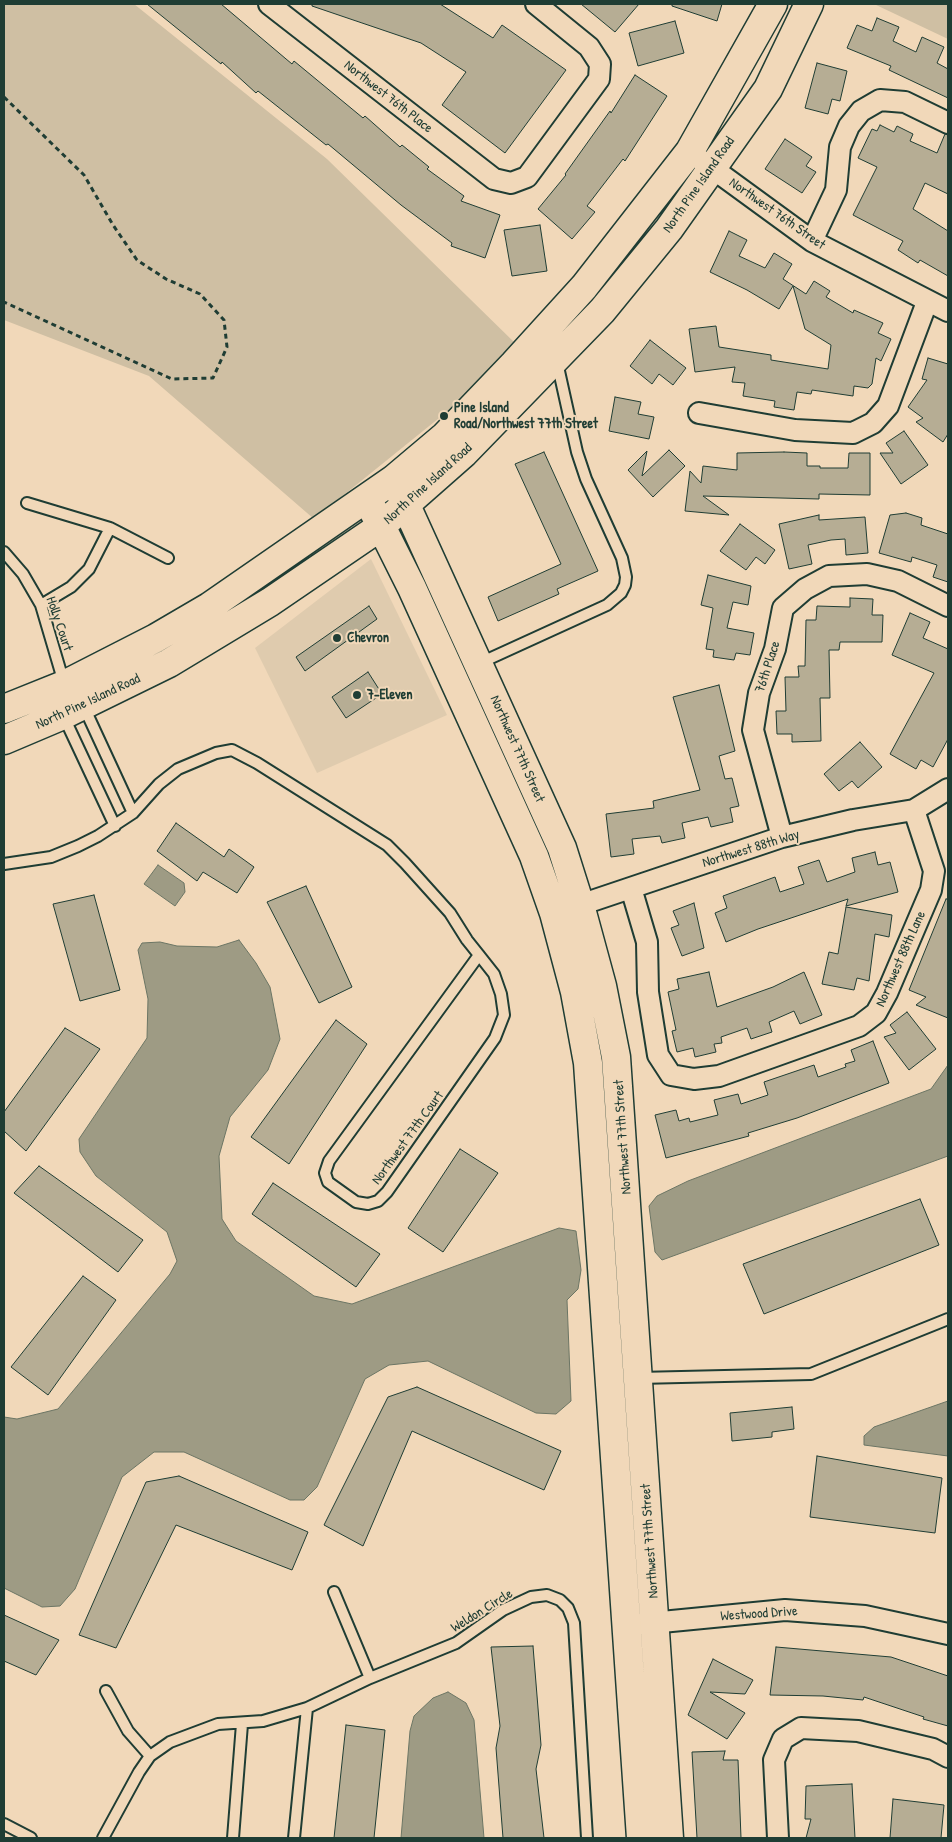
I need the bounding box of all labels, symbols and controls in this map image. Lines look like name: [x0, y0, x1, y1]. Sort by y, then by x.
street label: Northwest 76th Place: [340, 57, 436, 137]
street label: North Pine Island Road: [660, 134, 738, 236]
street label: Northwest 76th Street: [726, 175, 828, 253]
place label: Pine Island Road/Northwest 77th Street: [454, 400, 598, 432]
marker: Pine Island Road/Northwest 77th Street: [438, 410, 450, 422]
street label: North Pine Island Road: [380, 440, 476, 528]
street label: Holly Court: [42, 595, 76, 653]
place label: Chevron: [347, 630, 389, 646]
marker: Chevron: [331, 632, 343, 644]
street label: 76th Place: [752, 639, 784, 695]
street label: North Pine Island Road: [33, 670, 143, 734]
place label: 7-Eleven: [367, 687, 413, 703]
marker: 7-Eleven: [351, 689, 363, 701]
street label: Northwest 77th Street: [486, 693, 548, 805]
street label: Northwest 88th Way: [700, 826, 802, 872]
street label: Northwest 88th Lane: [872, 908, 930, 1010]
street label: Northwest 77th Street: [611, 1079, 635, 1195]
street label: Northwest 77th Court: [368, 1088, 448, 1188]
street label: Northwest 77th Street: [638, 1483, 662, 1599]
street label: Weldon Circle: [448, 1585, 516, 1637]
street label: Westwood Drive: [720, 1603, 798, 1625]

